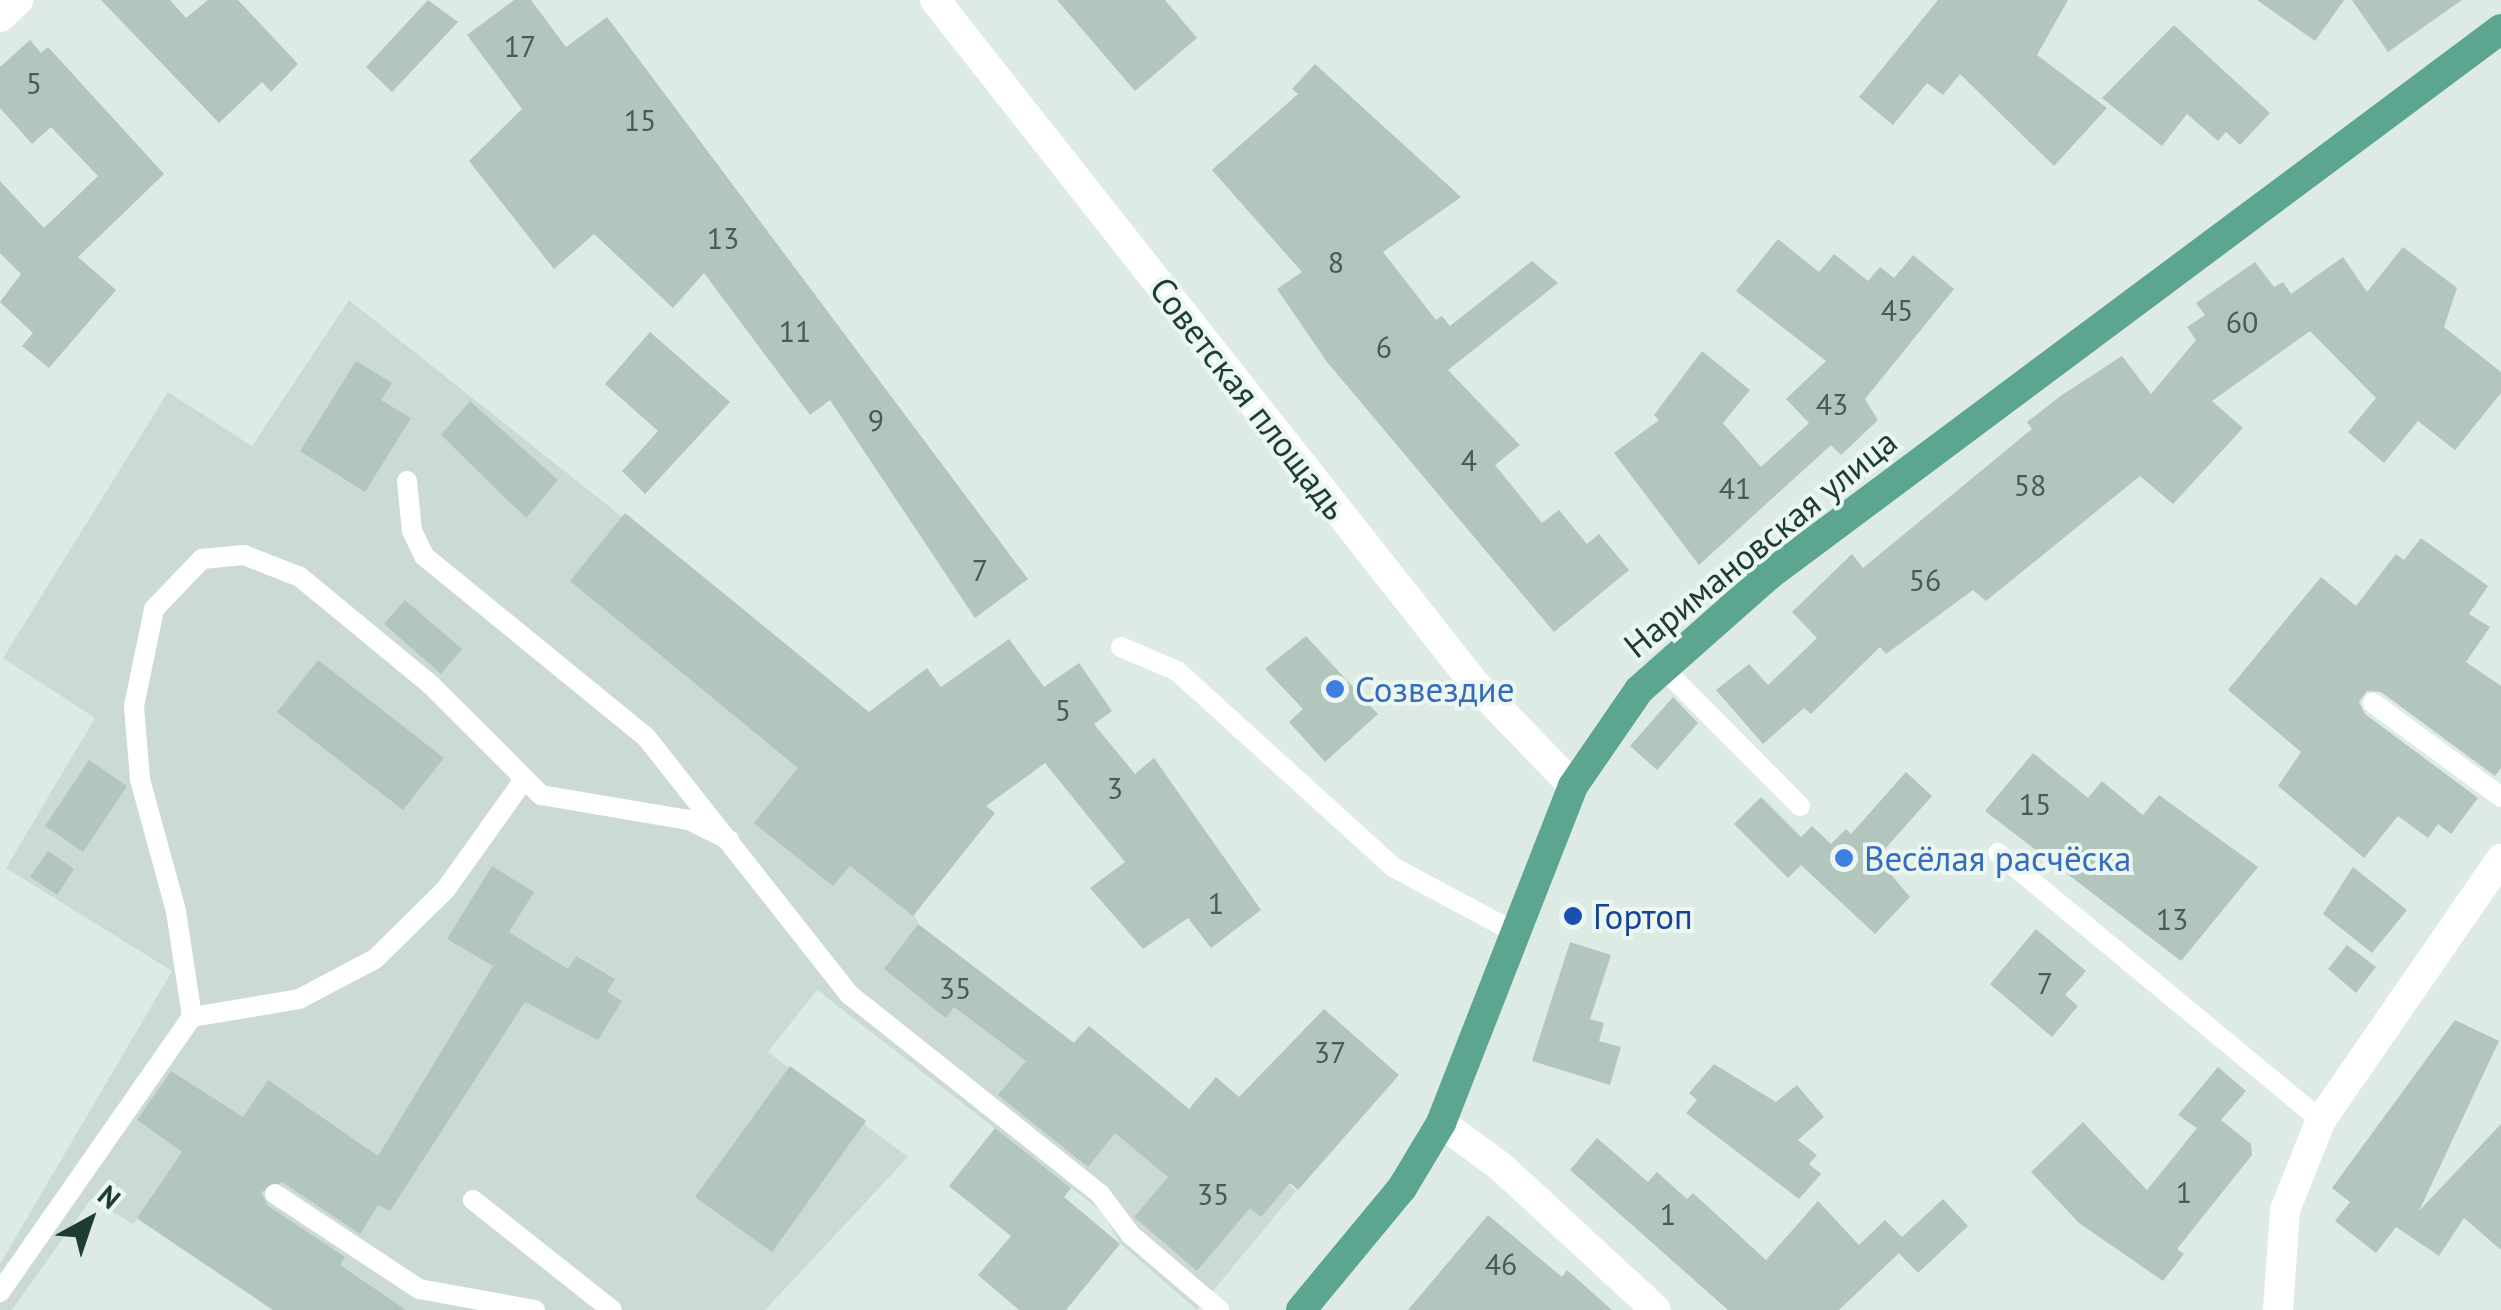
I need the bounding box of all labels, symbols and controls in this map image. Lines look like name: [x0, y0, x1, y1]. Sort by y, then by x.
house number: 17: [504, 28, 536, 64]
house number: 5: [26, 65, 42, 101]
house number: 15: [624, 102, 656, 138]
house number: 13: [707, 220, 739, 256]
house number: 8: [1328, 244, 1344, 280]
street label: Советская площадь: [1141, 268, 1357, 528]
house number: 45: [1881, 292, 1913, 328]
house number: 60: [2226, 304, 2258, 340]
house number: 11: [779, 313, 811, 349]
house number: 6: [1376, 329, 1392, 365]
house number: 43: [1816, 386, 1848, 422]
house number: 9: [868, 402, 884, 438]
street label: Наримановская улица: [1615, 420, 1905, 666]
house number: 4: [1461, 442, 1477, 478]
house number: 58: [2014, 467, 2046, 503]
house number: 41: [1719, 470, 1751, 506]
house number: 7: [972, 552, 988, 588]
house number: 56: [1909, 562, 1941, 598]
place label: Созвездие: [1355, 668, 1514, 710]
marker: Созвездие: [1324, 678, 1346, 700]
house number: 5: [1055, 692, 1071, 728]
house number: 3: [1107, 770, 1123, 806]
house number: 15: [2019, 786, 2051, 822]
place label: Весёлая расчёска: [1864, 837, 2131, 879]
marker: Весёлая расчёска: [1833, 847, 1855, 869]
house number: 1: [1208, 885, 1224, 921]
place label: Гортоп: [1593, 895, 1693, 937]
house number: 13: [2156, 901, 2188, 937]
marker: Гортоп: [1562, 905, 1584, 927]
house number: 7: [2037, 965, 2053, 1001]
house number: 35: [939, 970, 971, 1006]
house number: 37: [1314, 1034, 1346, 1070]
north arrow: [40, 1170, 140, 1270]
house number: 1: [2176, 1174, 2192, 1210]
house number: 35: [1197, 1176, 1229, 1212]
text: N: [91, 1177, 129, 1217]
house number: 1: [1660, 1196, 1676, 1232]
house number: 46: [1485, 1246, 1517, 1282]

